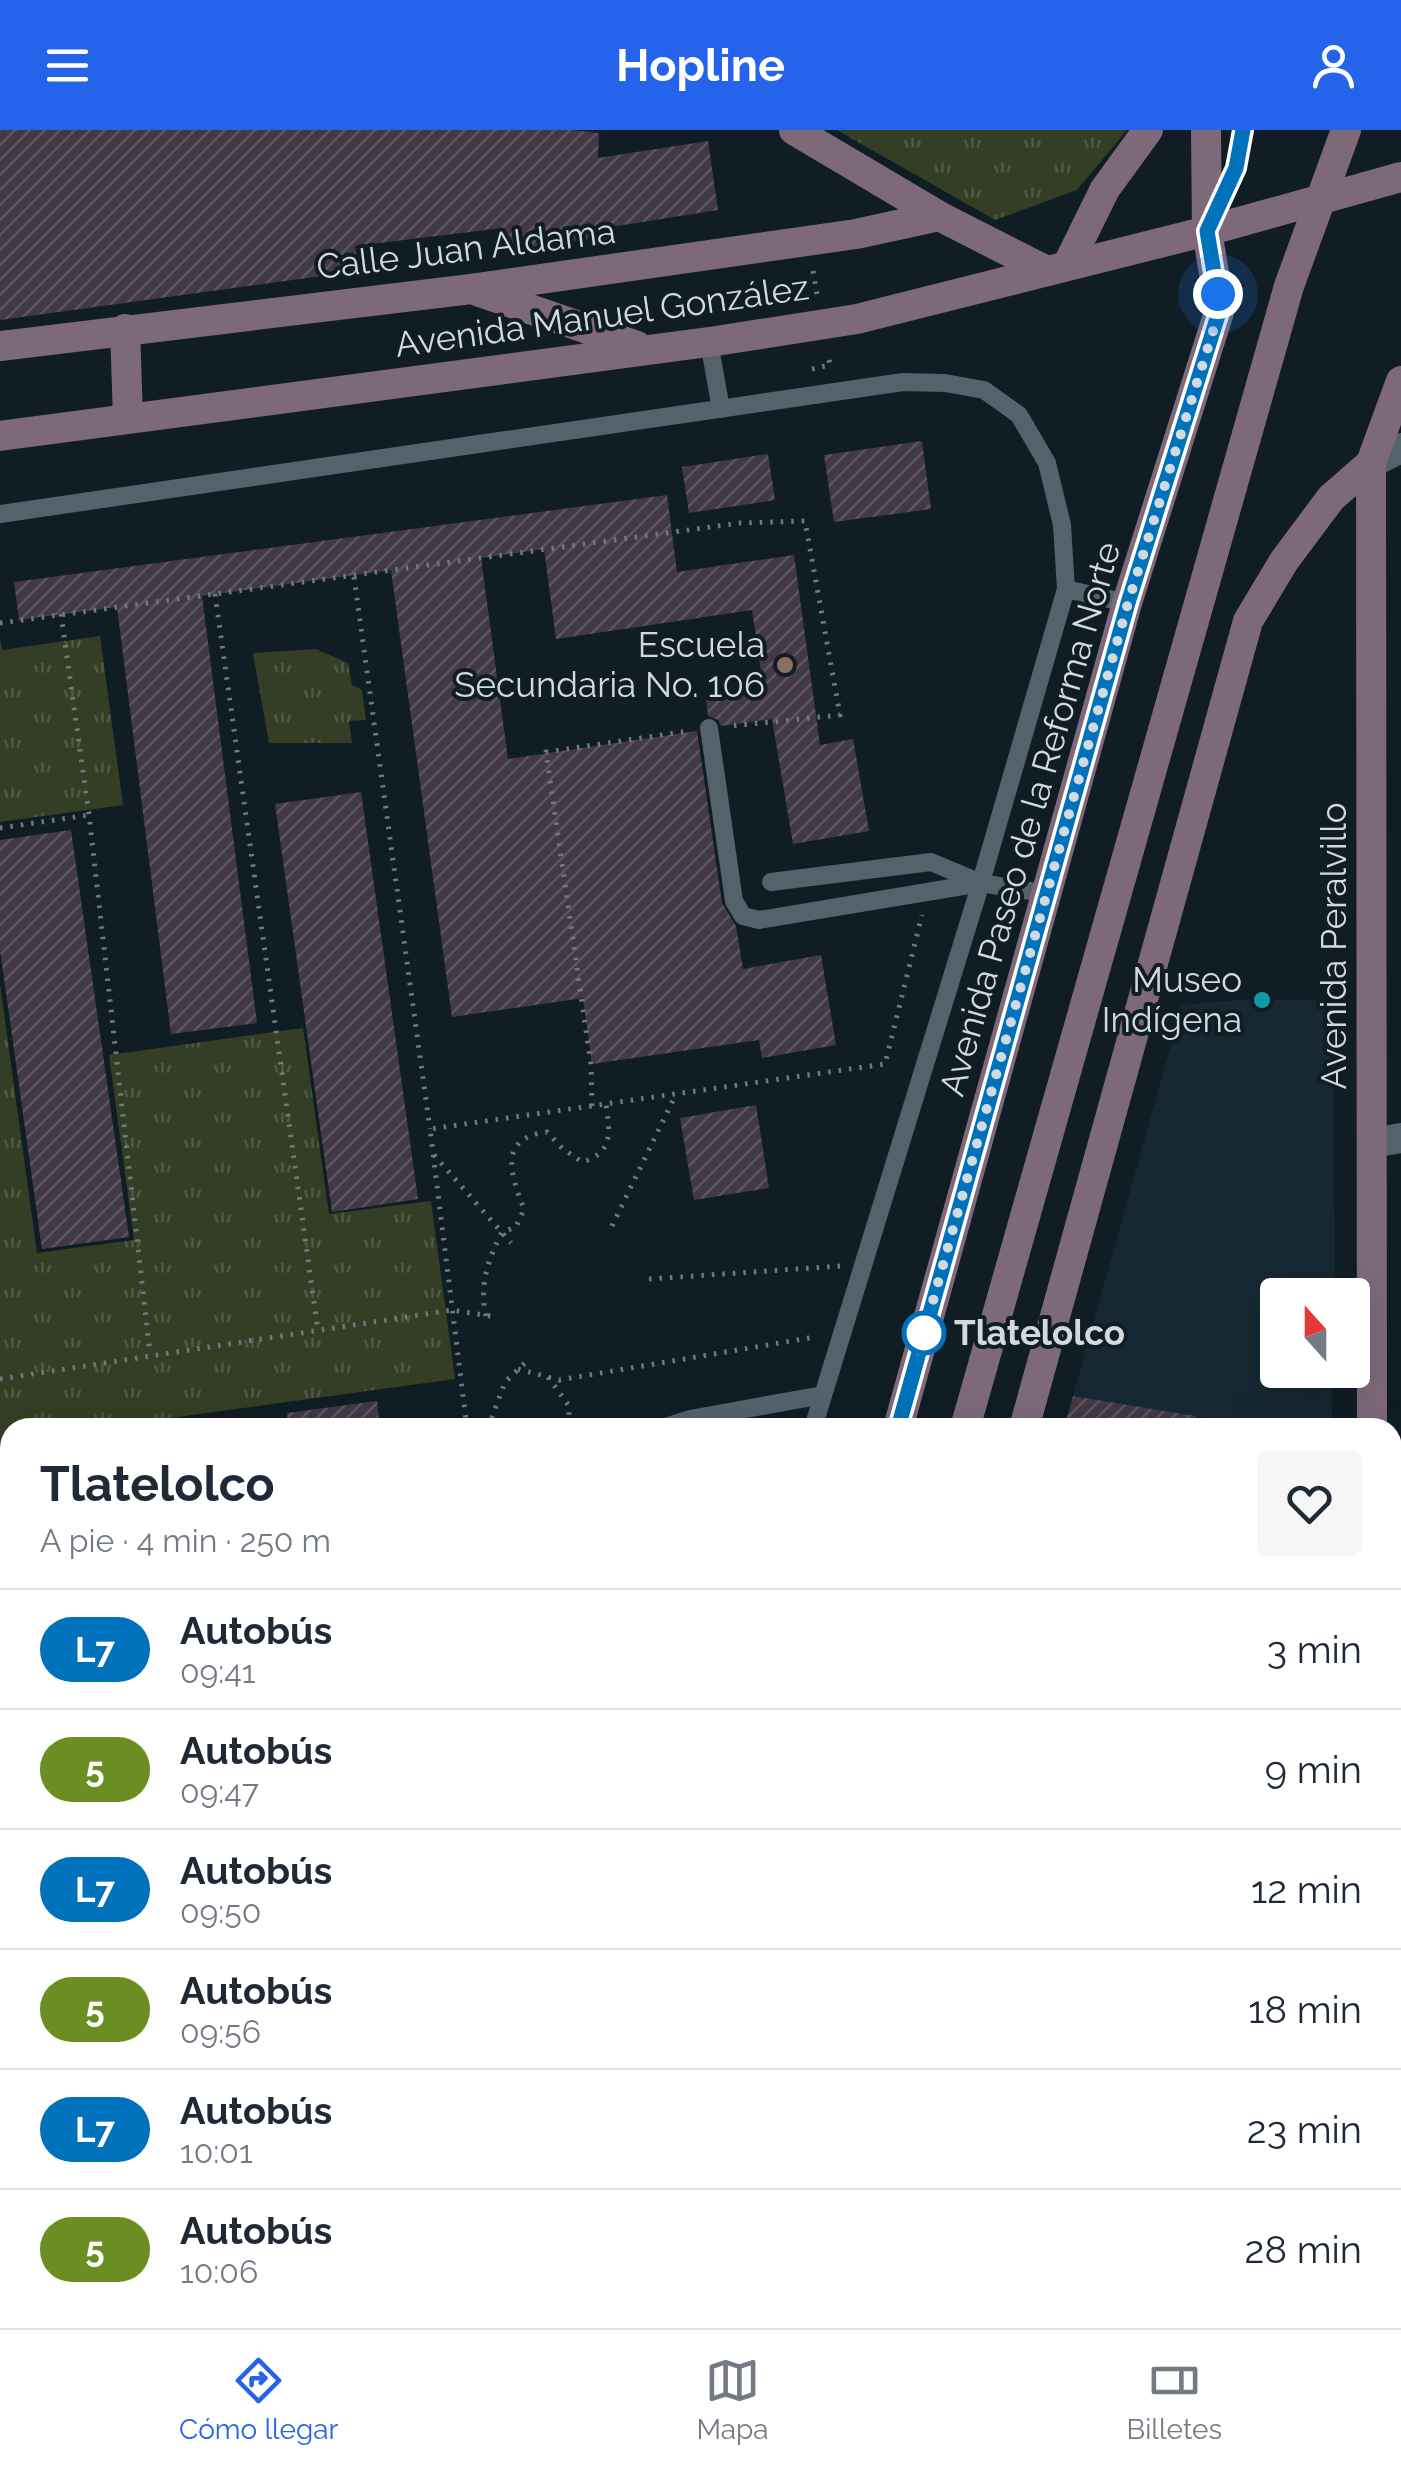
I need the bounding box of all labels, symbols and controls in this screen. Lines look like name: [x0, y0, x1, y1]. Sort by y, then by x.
icon: menu: [40, 38, 95, 93]
icon: person: [1306, 38, 1361, 93]
text: Hopline: [616, 39, 785, 92]
street label: Calle Juan Aldama: [314, 210, 618, 287]
street label: Avenida Manuel González: [392, 266, 811, 365]
your location: [1193, 269, 1243, 319]
street label: Avenida Paseo de la Reforma Norte: [931, 537, 1128, 1100]
place label: Escuela Secundaria No. 106: [454, 624, 765, 705]
marker: Escuela Secundaria No. 106: [774, 654, 796, 676]
street label: Avenida Peralvillo: [1313, 802, 1354, 1090]
place label: Museo Indígena: [1102, 959, 1242, 1040]
marker: Museo Indígena: [1251, 989, 1273, 1011]
north arrow: [1260, 1278, 1370, 1388]
map controls: [1260, 1278, 1370, 1388]
marker: Tlatelolco: [903, 1312, 945, 1354]
place label: Tlatelolco: [954, 1312, 1125, 1353]
button: heart: [1257, 1451, 1362, 1556]
text: Tlatelolco: [40, 1456, 275, 1512]
text: A pie · 4 min · 250 m: [40, 1522, 331, 1559]
text: Autobús: [180, 1608, 332, 1653]
text: 3 min: [1267, 1627, 1362, 1672]
text: L7: [75, 1629, 115, 1670]
text: 09:41: [180, 1653, 256, 1690]
text: Autobús: [180, 1728, 332, 1773]
text: 9 min: [1265, 1747, 1362, 1792]
text: 5: [85, 1749, 105, 1790]
text: 09:47: [180, 1773, 259, 1810]
text: Autobús: [180, 1848, 332, 1893]
text: 12 min: [1251, 1867, 1362, 1912]
text: L7: [75, 1869, 115, 1910]
text: 09:50: [180, 1893, 261, 1930]
text: Autobús: [180, 1968, 332, 2013]
text: 18 min: [1248, 1987, 1362, 2032]
text: 5: [85, 1989, 105, 2030]
text: 09:56: [180, 2013, 261, 2050]
text: Autobús: [180, 2088, 332, 2133]
text: 23 min: [1247, 2107, 1362, 2152]
text: L7: [75, 2109, 115, 2150]
text: 10:01: [180, 2133, 253, 2170]
text: Autobús: [180, 2208, 332, 2253]
text: 28 min: [1245, 2227, 1362, 2272]
text: 5: [85, 2229, 105, 2270]
text: 10:06: [180, 2253, 258, 2290]
tab: Cómo llegar: [179, 2353, 338, 2446]
tab: Mapa: [696, 2353, 769, 2446]
tab: Billetes: [1127, 2353, 1222, 2446]

